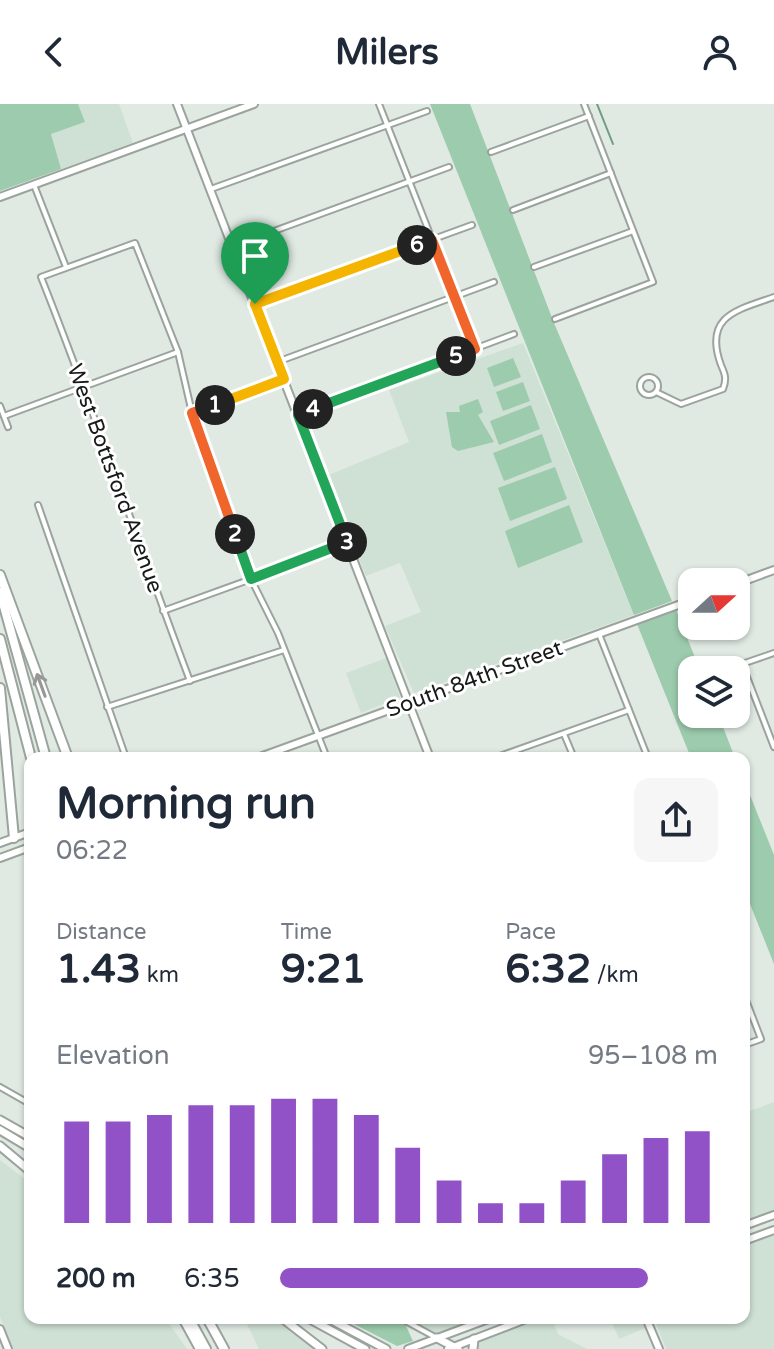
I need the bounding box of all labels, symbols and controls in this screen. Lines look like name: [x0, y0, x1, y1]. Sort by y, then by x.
icon: back: [32, 30, 76, 74]
icon: person: [698, 30, 742, 74]
text: Milers: [335, 31, 439, 74]
pin: [221, 222, 289, 304]
pin: 6: [397, 225, 437, 265]
text: 6: [410, 232, 424, 258]
icon: arrive: [233, 234, 277, 278]
pin: 5: [436, 336, 476, 376]
text: 5: [449, 343, 463, 369]
street label: West Bottsford Avenue: [62, 360, 169, 596]
pin: 1: [195, 385, 235, 425]
pin: 4: [293, 389, 333, 429]
text: 1: [208, 392, 222, 418]
text: 4: [306, 396, 320, 422]
pin: 2: [215, 514, 255, 554]
text: 2: [228, 521, 242, 547]
pin: 3: [327, 522, 367, 562]
text: 3: [340, 529, 354, 555]
north arrow: [678, 568, 750, 640]
map controls: [678, 568, 750, 728]
street label: South 84th Street: [383, 635, 566, 723]
button: layers: [678, 656, 750, 728]
one-way arrow: [32, 673, 47, 698]
text: Morning run: [56, 778, 316, 831]
button: share: [634, 778, 718, 862]
text: 06:22: [56, 835, 128, 866]
text: Distance: [56, 919, 147, 945]
text: Time: [281, 919, 332, 945]
text: Pace: [505, 919, 556, 945]
text: 1.43: [56, 945, 141, 993]
text: 9:21: [281, 945, 366, 993]
text: 6:32: [505, 945, 591, 993]
text: km: [141, 962, 179, 988]
text: /km: [591, 962, 639, 988]
text: Elevation: [56, 1040, 170, 1071]
text: 95–108 m: [588, 1040, 718, 1071]
text: 200 m: [56, 1263, 136, 1294]
text: 6:35: [184, 1263, 240, 1294]

